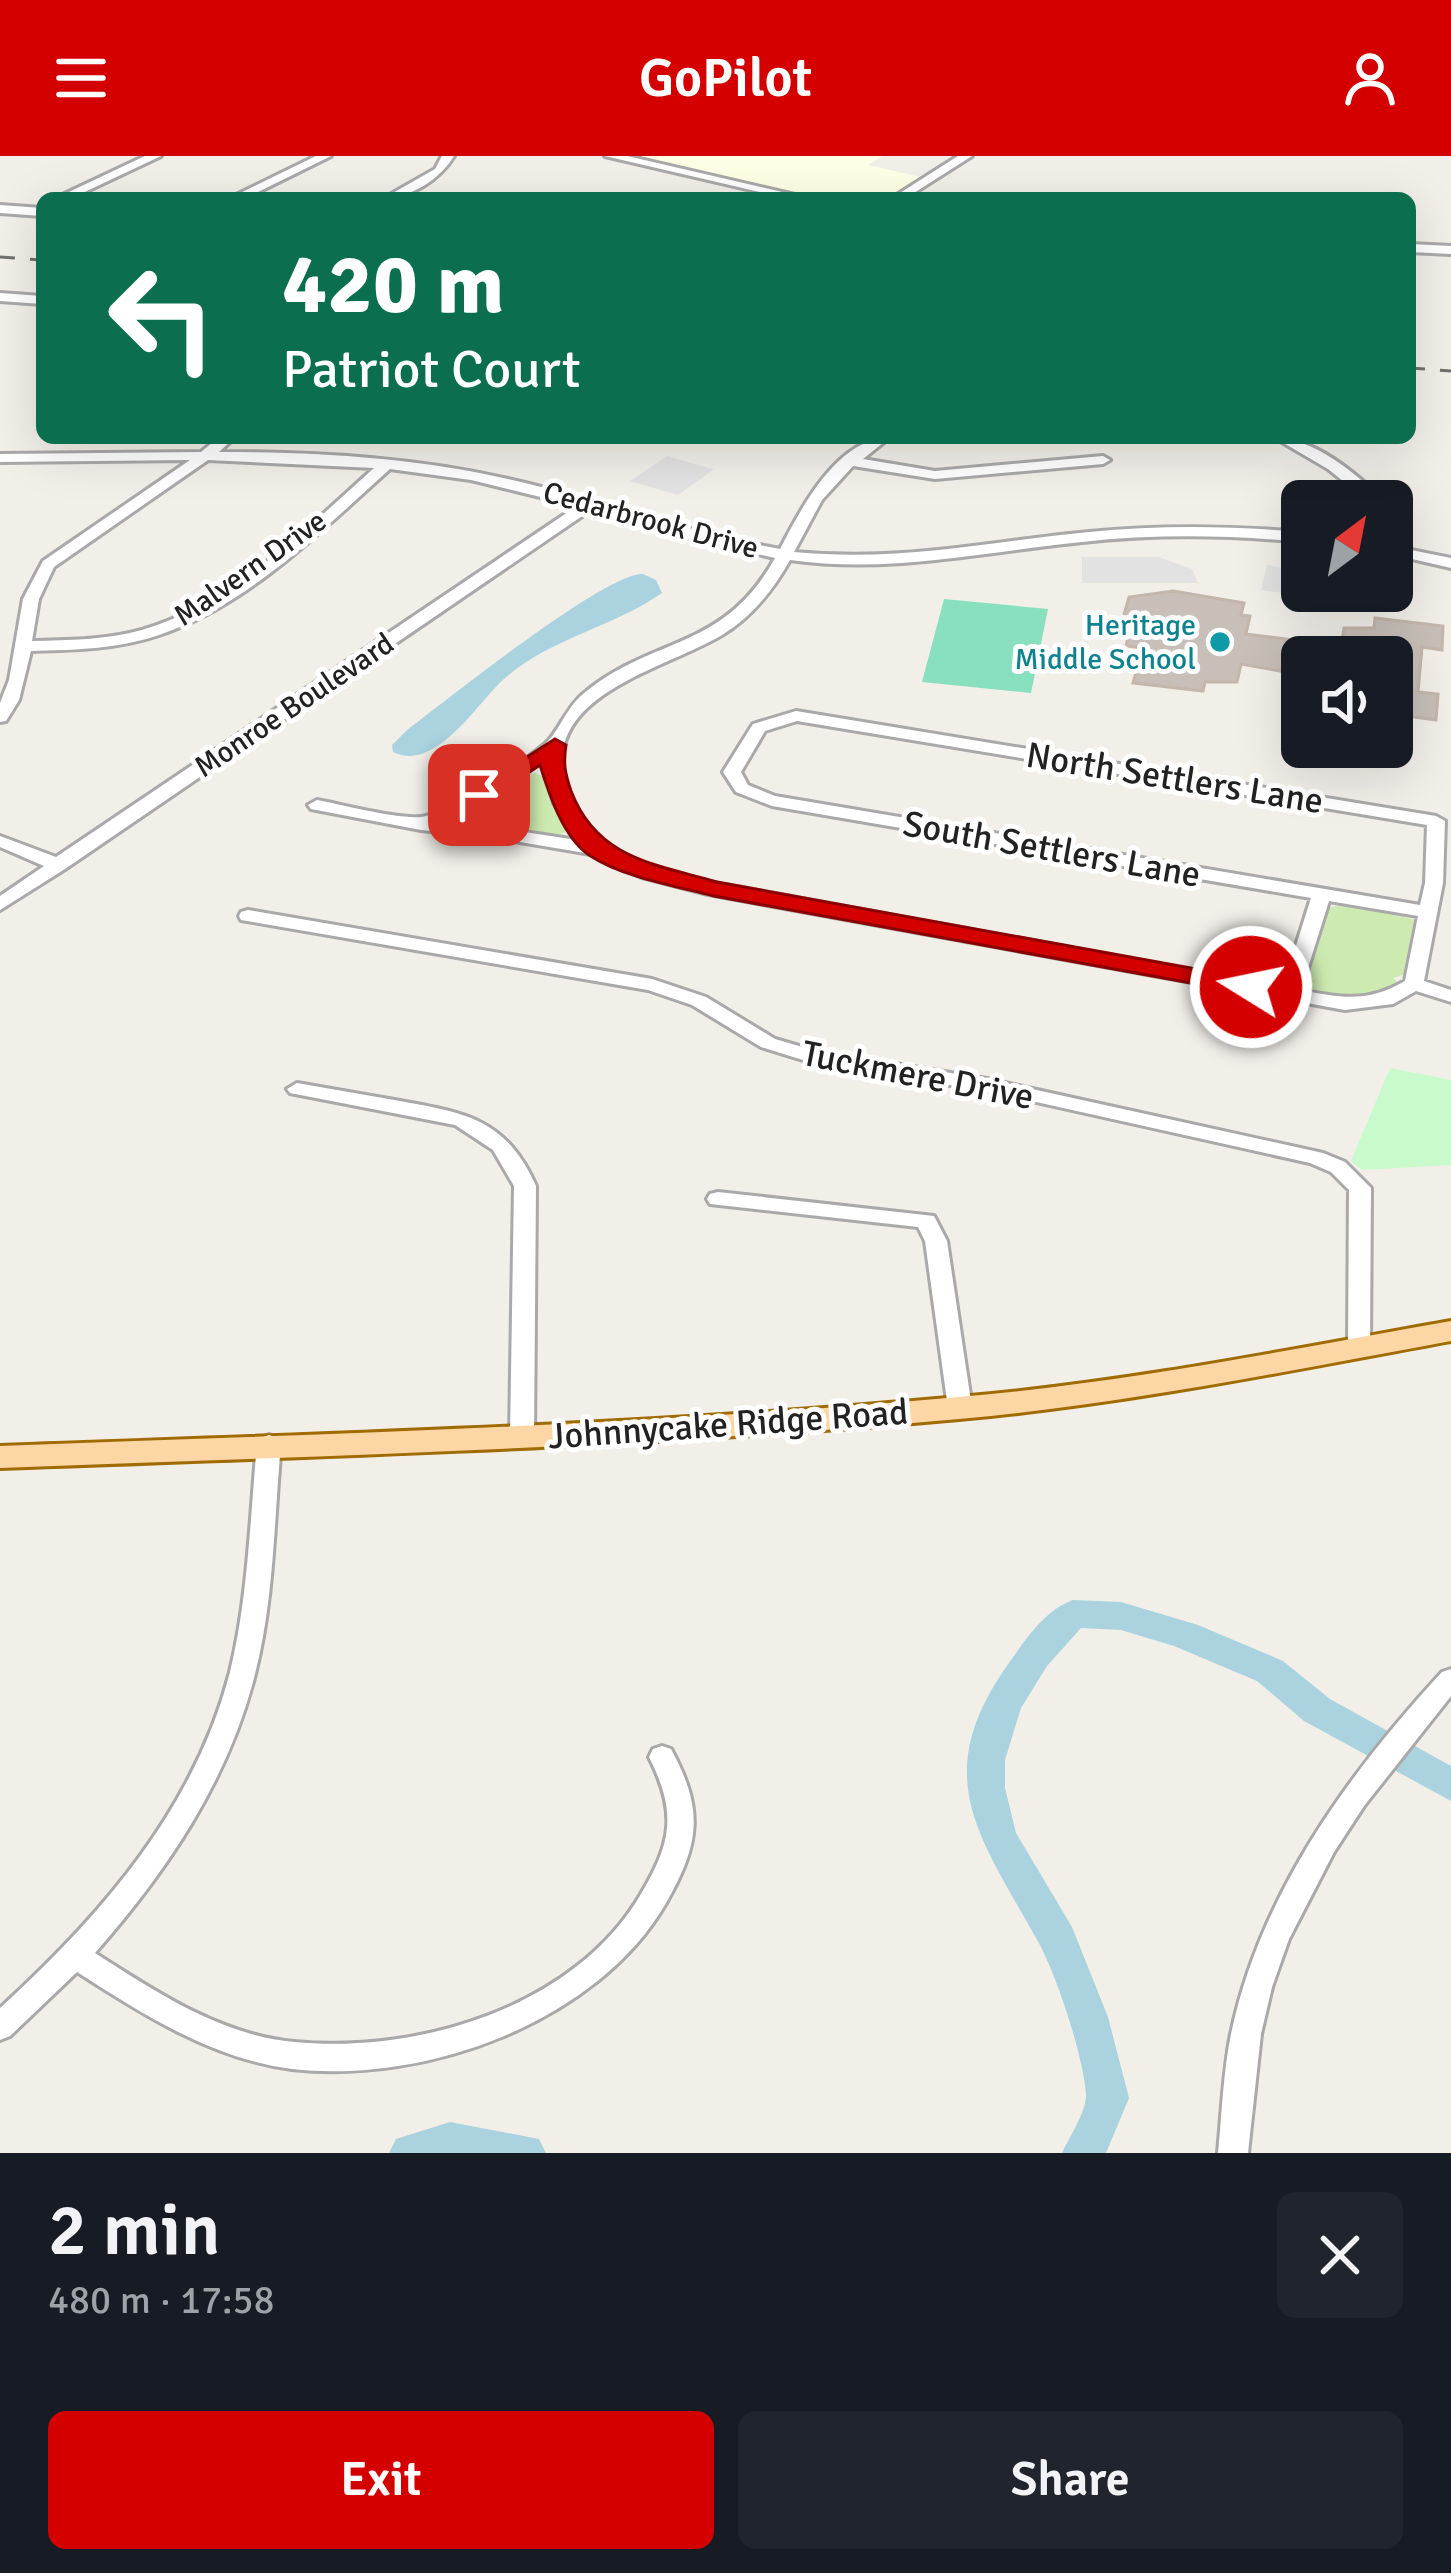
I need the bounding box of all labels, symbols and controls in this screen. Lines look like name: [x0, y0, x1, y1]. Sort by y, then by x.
icon: menu: [48, 45, 114, 111]
text: GoPilot: [639, 45, 812, 112]
icon: person: [1337, 45, 1403, 111]
text: 420 m: [282, 233, 504, 337]
icon: left: [84, 240, 240, 396]
text: Patriot Court: [282, 336, 581, 403]
street label: Cedarbrook Drive: [539, 474, 763, 567]
north arrow: [1281, 480, 1413, 612]
map controls: [1281, 480, 1413, 768]
street label: Malvern Drive: [167, 502, 334, 634]
place label: Heritage Middle School: [1015, 607, 1196, 678]
street label: Monroe Boulevard: [187, 625, 401, 786]
marker: Heritage Middle School: [1207, 629, 1233, 655]
button: sound: [1281, 636, 1413, 768]
street label: North Settlers Lane: [1023, 733, 1326, 824]
pin: [428, 744, 530, 846]
icon: arrive: [446, 762, 512, 828]
street label: South Settlers Lane: [900, 801, 1204, 898]
position arrow: [1188, 924, 1314, 1050]
street label: Tuckmere Drive: [798, 1031, 1037, 1120]
street label: Johnnycake Ridge Road: [547, 1389, 909, 1460]
text: 2 min: [48, 2186, 220, 2275]
button: close: [1277, 2192, 1403, 2318]
text: 480 m · 17:58: [48, 2276, 275, 2324]
button: Exit: [48, 2411, 714, 2549]
button: Share: [738, 2411, 1403, 2549]

